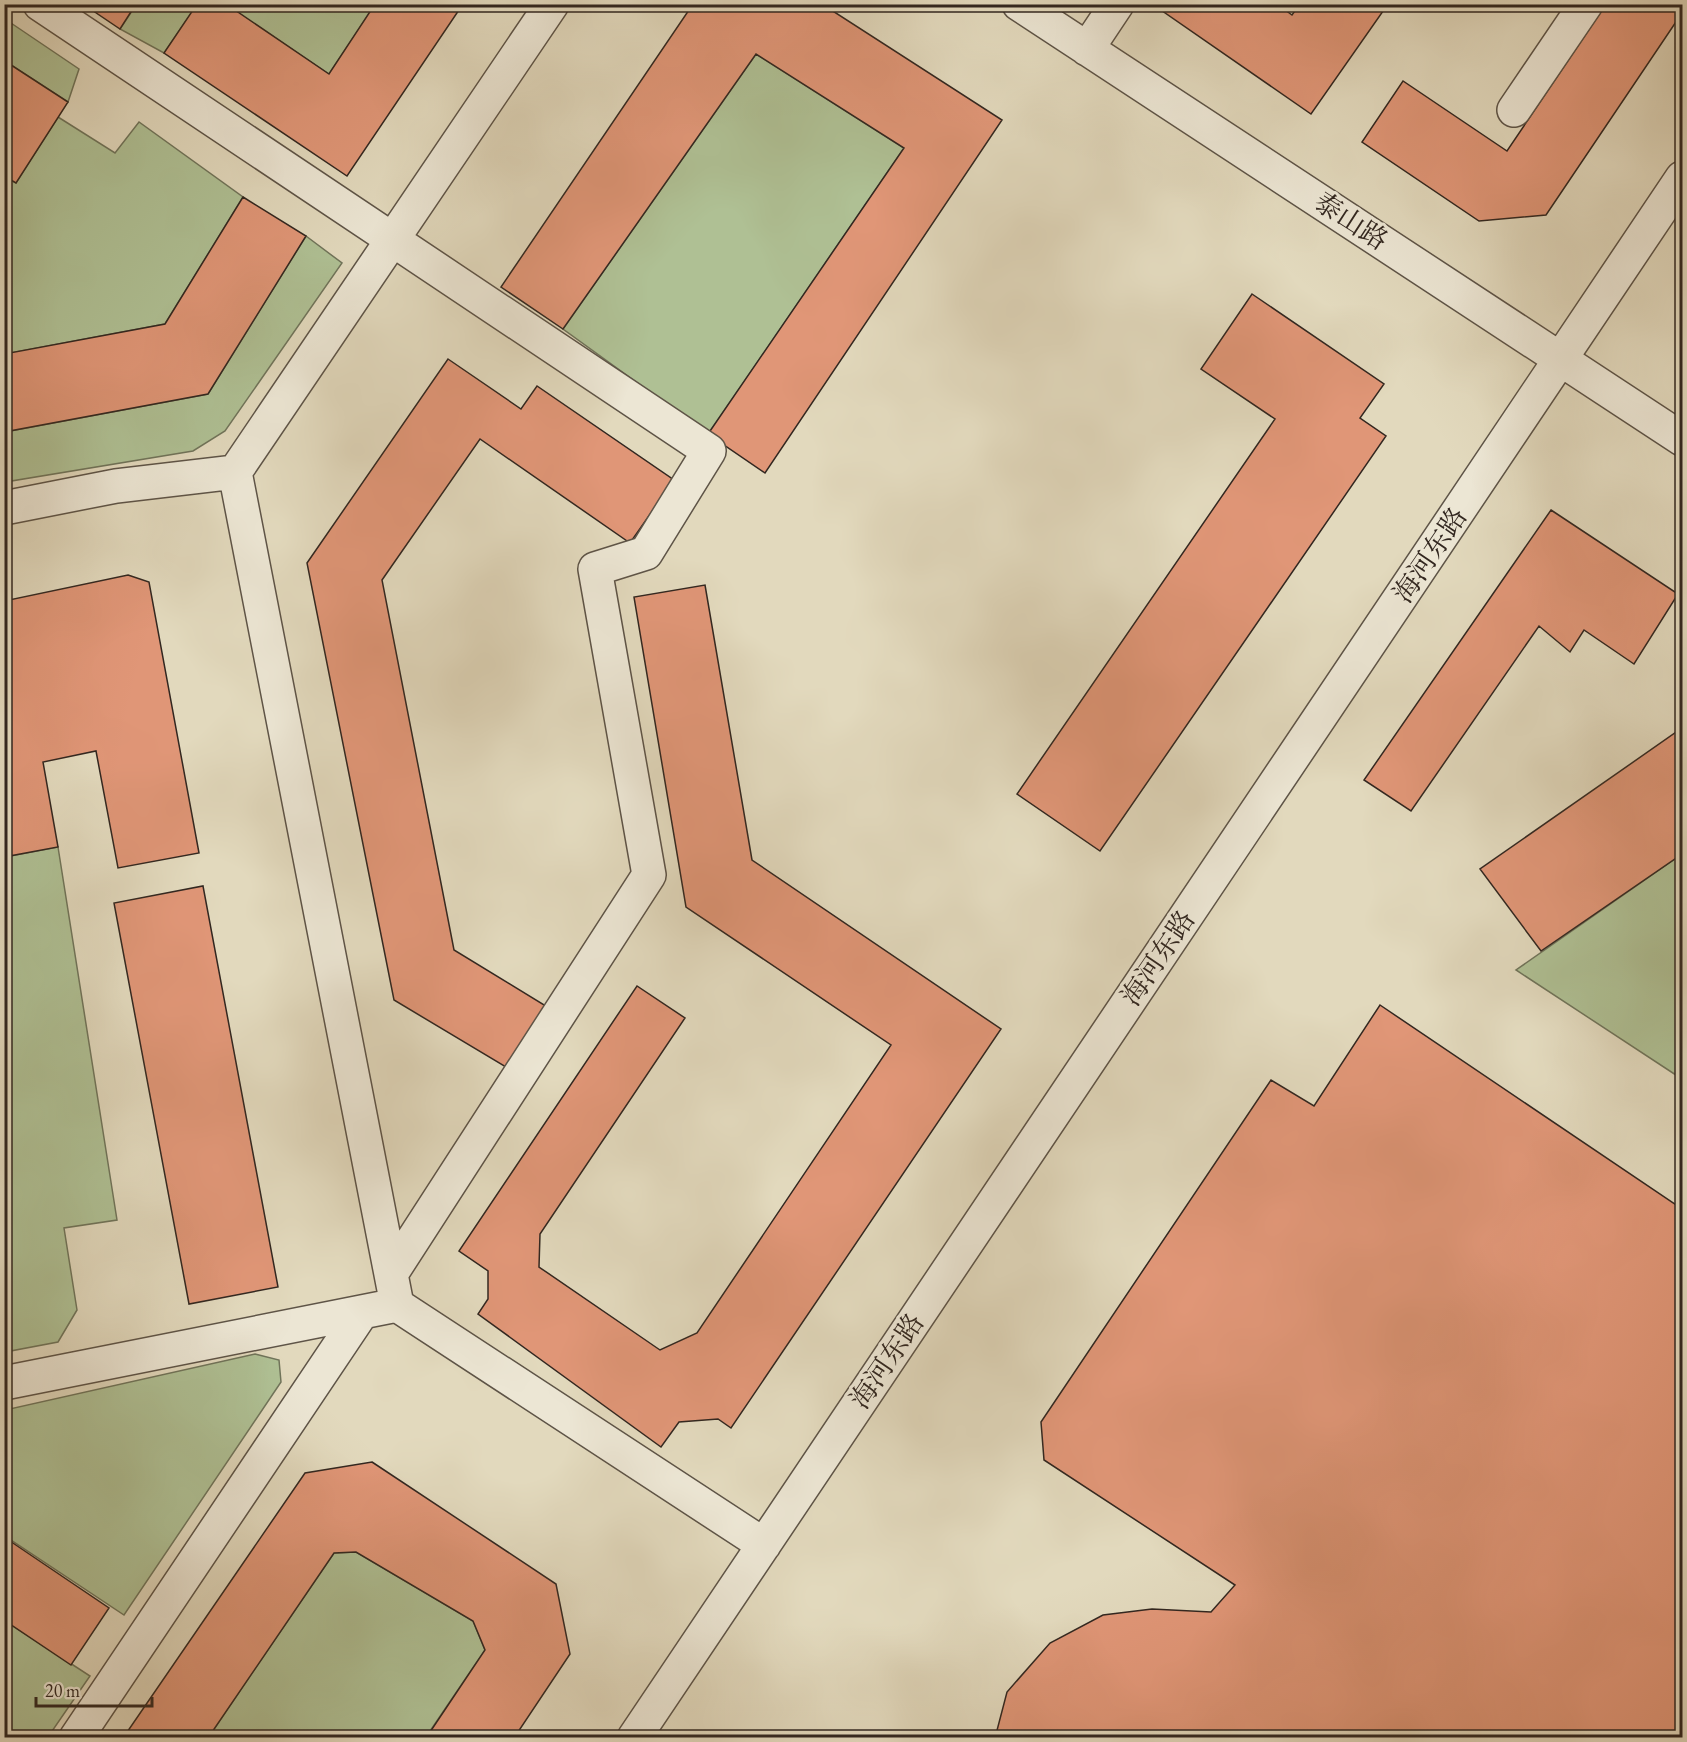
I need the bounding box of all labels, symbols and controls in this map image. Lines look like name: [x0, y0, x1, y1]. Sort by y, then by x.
street label: 泰山路: [1308, 184, 1395, 257]
street label: 海河东路: [1385, 500, 1474, 609]
street label: 海河东路: [1113, 903, 1202, 1012]
street label: 海河东路: [842, 1306, 931, 1415]
scale bar: [36, 1670, 152, 1708]
text: 20 m: [45, 1679, 80, 1702]

